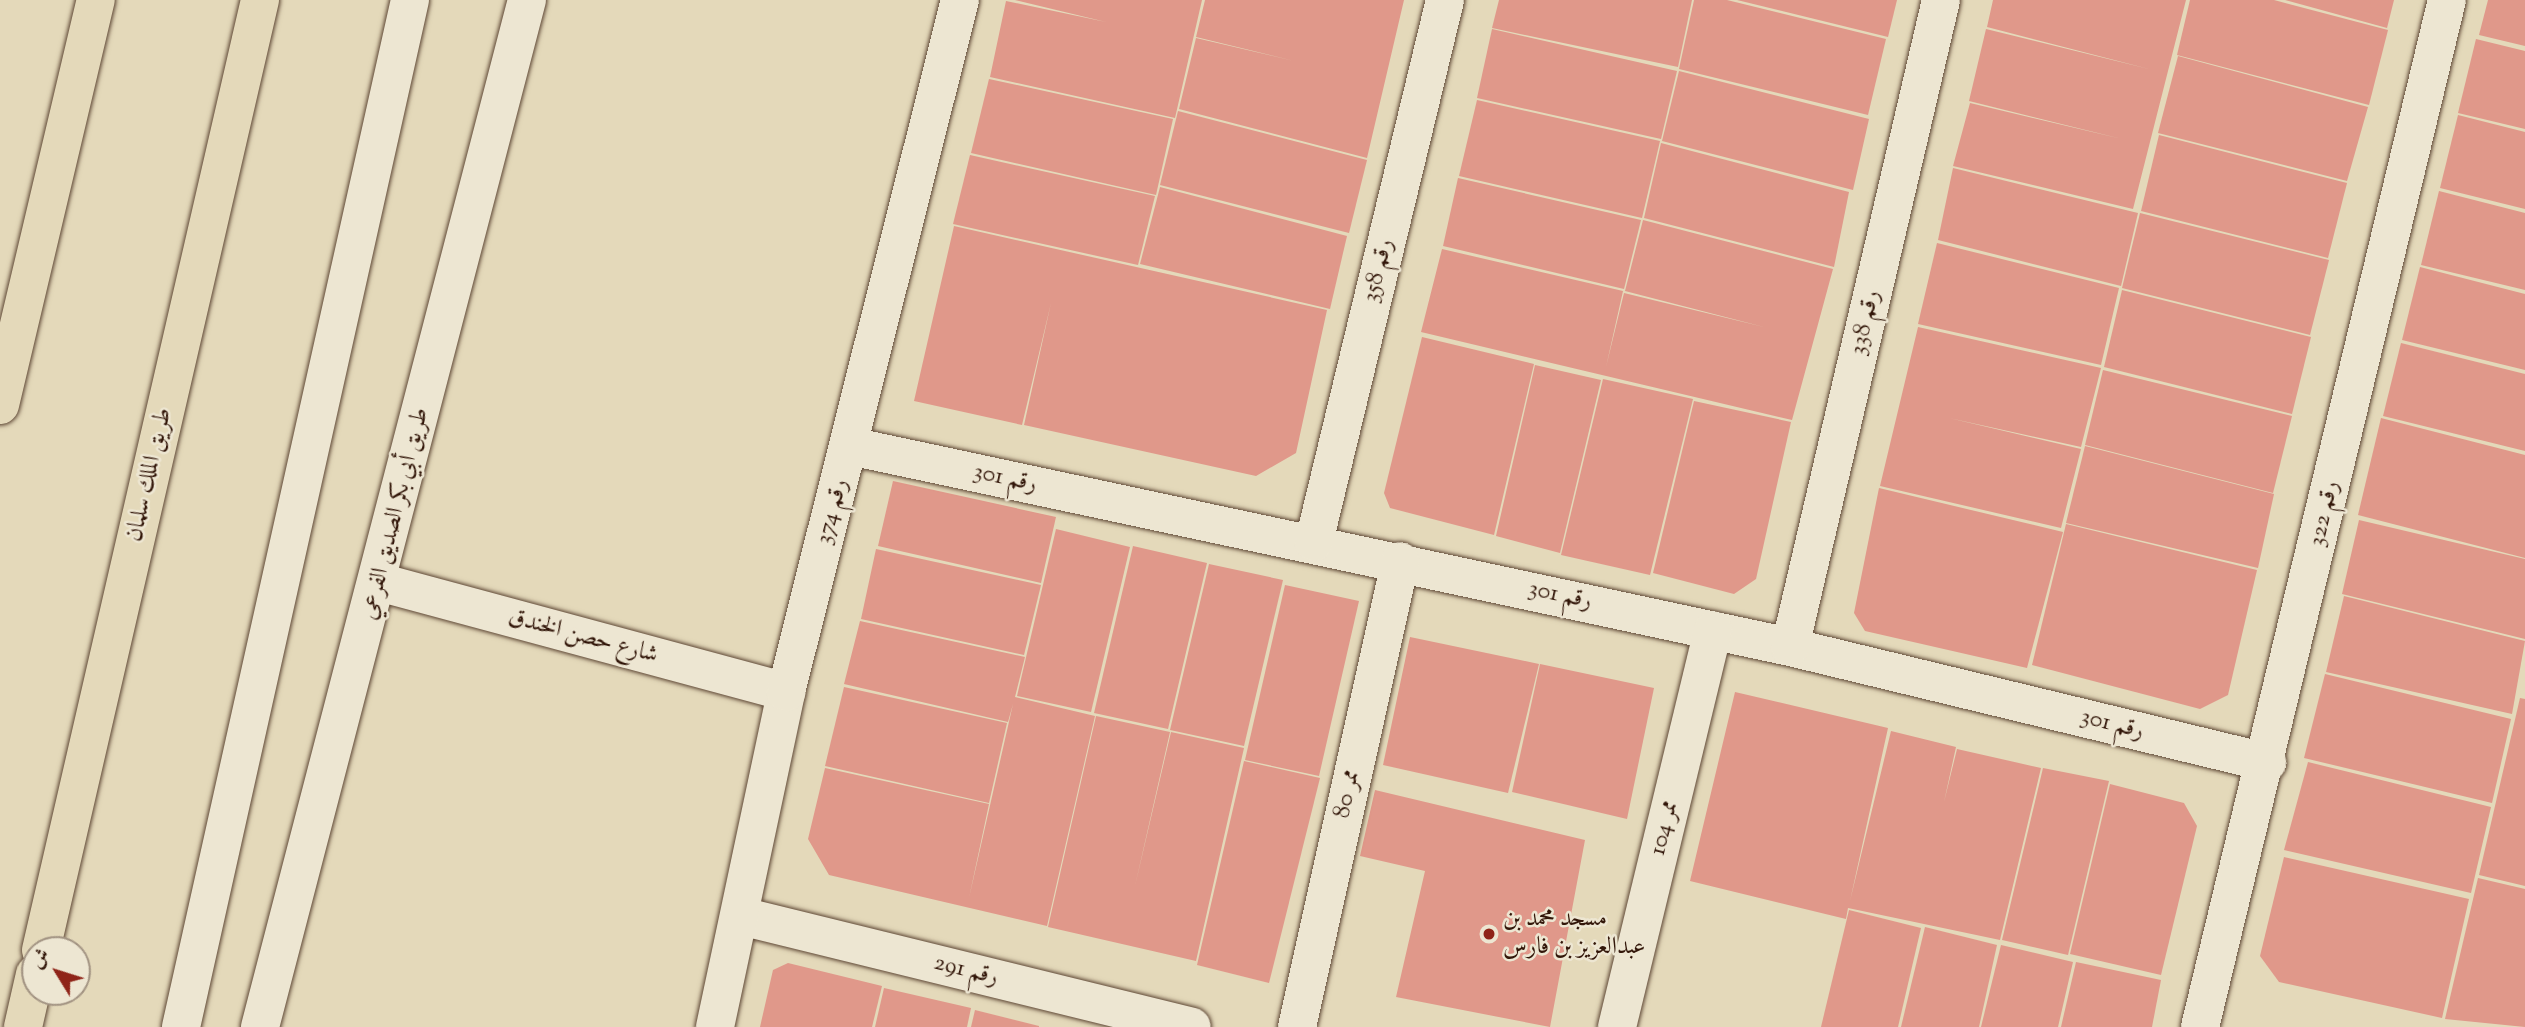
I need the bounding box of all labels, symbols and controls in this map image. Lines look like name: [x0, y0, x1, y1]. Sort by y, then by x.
street label: رقم 358: [1357, 236, 1401, 306]
street label: رقم 338: [1845, 288, 1887, 358]
street label: طريق الملك سلمان: [121, 405, 179, 545]
street label: طريق أبي بكر الصديق الفرعي: [356, 405, 436, 623]
street label: رقم 301: [971, 458, 1039, 500]
street label: رقم 374: [810, 476, 856, 548]
street label: رقم 322: [2303, 478, 2347, 550]
street label: رقم 301: [1526, 575, 1594, 617]
street label: شارع حصن الخندق: [505, 603, 661, 671]
street label: رقم 301: [2077, 703, 2147, 747]
street label: ممر 80: [1329, 767, 1367, 821]
street label: ممر 104: [1644, 797, 1686, 859]
place label: مسجد محمد بن عبدالعزيز بن فارس: [1503, 906, 1646, 962]
marker: مسجد محمد بن عبدالعزيز بن فارس: [1481, 926, 1497, 942]
north arrow: [21, 936, 91, 1006]
text: ش: [24, 943, 57, 975]
street label: رقم 291: [931, 949, 1001, 993]

